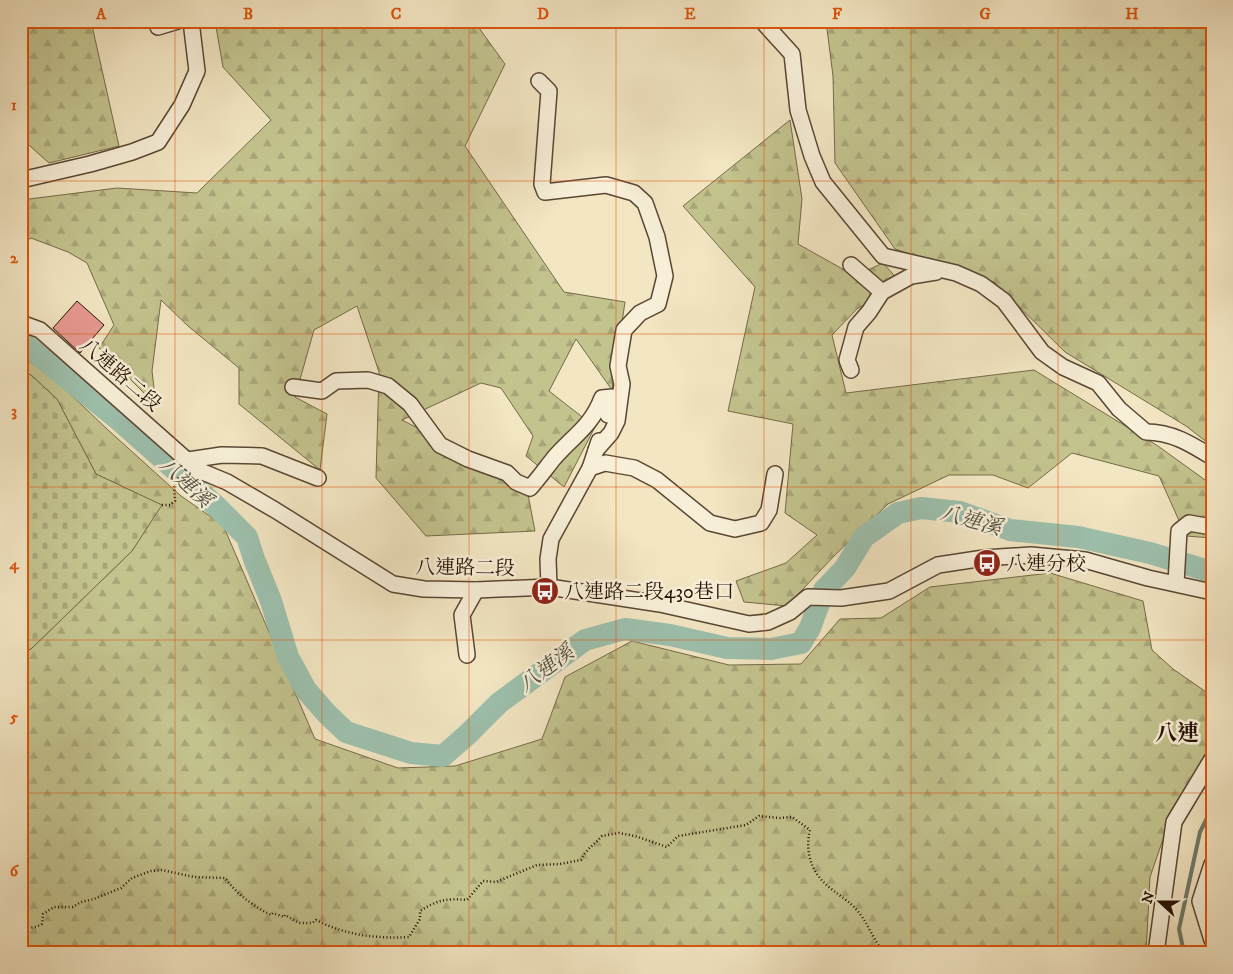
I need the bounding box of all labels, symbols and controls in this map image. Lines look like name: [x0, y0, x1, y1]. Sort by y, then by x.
text: A: [95, 4, 107, 24]
text: B: [243, 4, 253, 24]
text: C: [391, 4, 401, 24]
text: D: [537, 4, 549, 24]
text: E: [684, 4, 696, 24]
text: F: [832, 4, 842, 24]
text: G: [979, 4, 991, 24]
text: H: [1125, 4, 1139, 24]
text: 1: [11, 95, 17, 115]
text: 2: [10, 248, 19, 268]
street label: 八連路二段: [74, 333, 166, 417]
text: 3: [11, 401, 17, 421]
water label: 八連溪: [153, 452, 219, 515]
water label: 八連溪: [937, 500, 1006, 542]
bus stop icon: 八連分校: [972, 548, 1002, 578]
place label: 八連分校: [1006, 552, 1086, 577]
text: 4: [8, 554, 19, 574]
street label: 八連路二段: [415, 555, 515, 582]
bus stop icon: 八連路二段430巷口: [530, 576, 560, 606]
place label: 八連路二段430巷口: [564, 580, 734, 605]
water label: 八連溪: [514, 638, 581, 698]
text: 5: [9, 707, 18, 727]
district label: 八連: [1155, 720, 1199, 747]
text: 6: [10, 861, 20, 881]
north arrow: [1136, 876, 1186, 926]
text: N: [1138, 889, 1159, 906]

